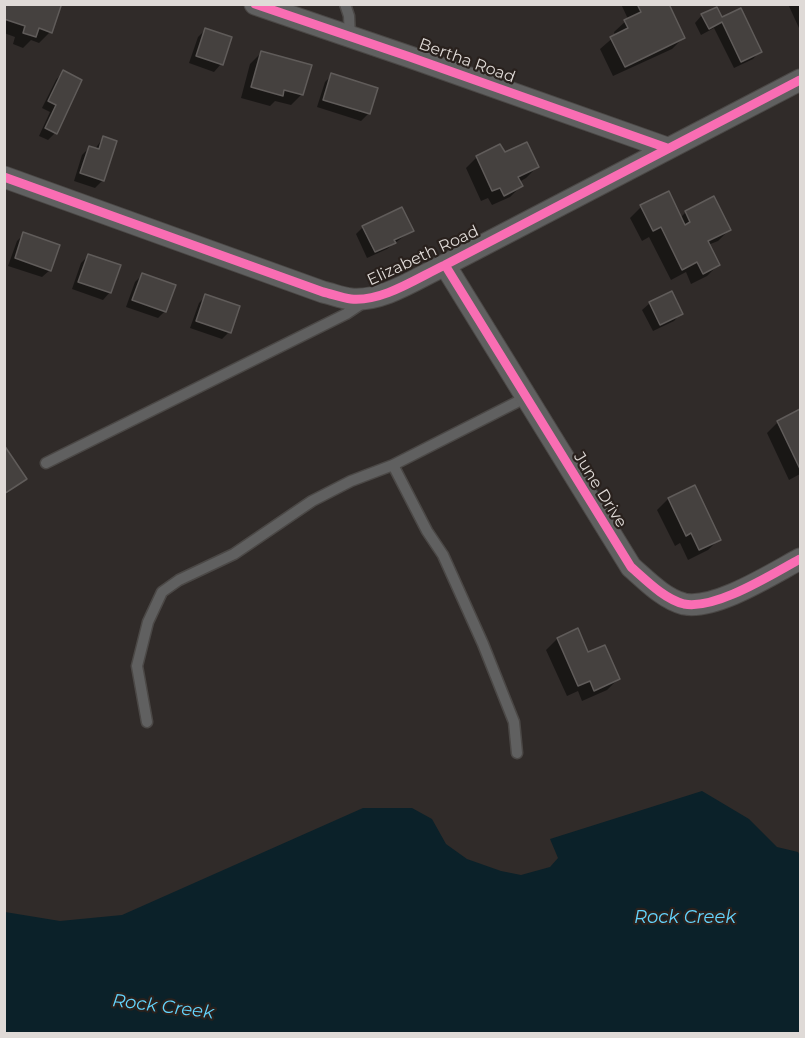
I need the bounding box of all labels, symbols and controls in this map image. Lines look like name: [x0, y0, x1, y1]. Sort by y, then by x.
street label: Bertha Road: [416, 35, 518, 87]
street label: Elizabeth Road: [364, 222, 482, 290]
street label: June Drive: [569, 449, 631, 531]
water label: Rock Creek: [634, 907, 736, 929]
water label: Rock Creek: [111, 990, 215, 1024]

